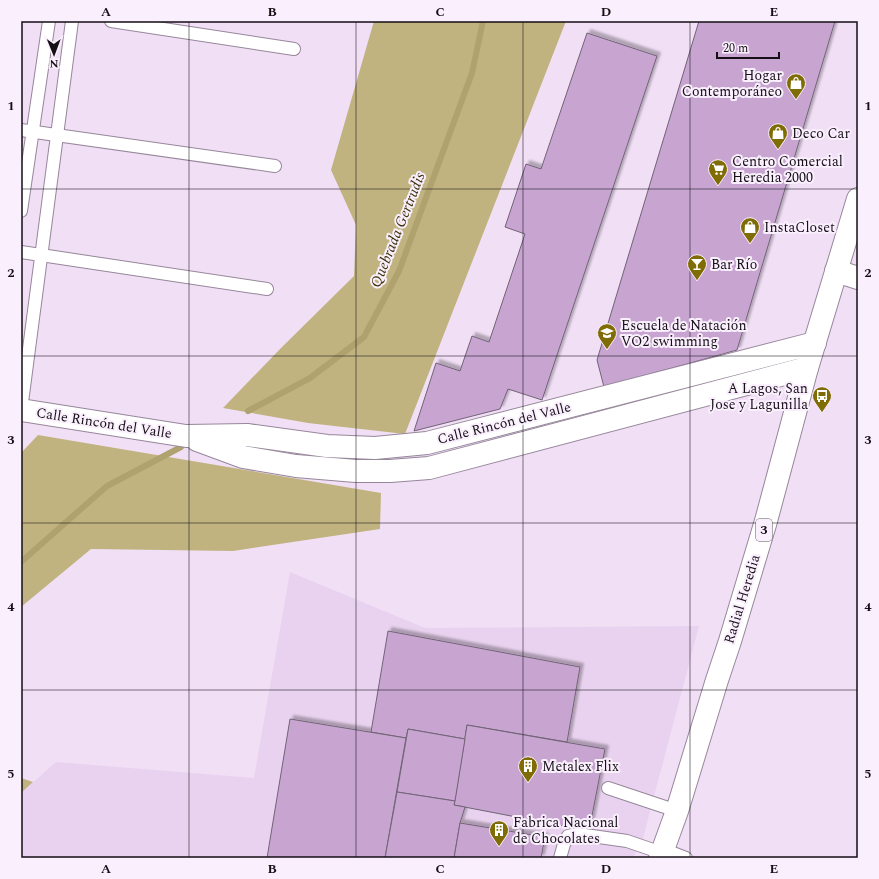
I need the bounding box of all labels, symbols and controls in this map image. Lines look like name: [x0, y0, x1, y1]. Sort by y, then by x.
text: A: [101, 2, 111, 22]
text: B: [267, 2, 277, 22]
text: C: [435, 2, 445, 22]
text: D: [601, 2, 611, 22]
text: E: [770, 2, 779, 22]
north arrow: [34, 34, 74, 74]
scale bar: [717, 34, 779, 60]
text: 20 m: [723, 39, 748, 58]
text: N: [50, 55, 59, 72]
place label: Hogar Contemporáneo: [682, 65, 782, 102]
shop icon: Hogar Contemporáneo: [785, 72, 807, 100]
text: 1: [7, 96, 15, 116]
text: 1: [864, 96, 872, 116]
shop icon: Deco Car: [767, 122, 789, 150]
place label: Deco Car: [792, 123, 850, 144]
place label: Centro Comercial Heredia 2000: [732, 151, 843, 188]
supermarket icon: Centro Comercial Heredia 2000: [707, 158, 729, 186]
water label: Quebrada Gertrudis: [364, 168, 432, 291]
shop icon: InstaCloset: [739, 216, 761, 244]
place label: InstaCloset: [764, 217, 835, 238]
bar icon: Bar Río: [686, 253, 708, 281]
place label: Bar Río: [711, 254, 757, 275]
text: 2: [7, 263, 15, 283]
text: 2: [864, 263, 872, 283]
place label: Escuela de Natación VO2 swimming: [621, 315, 747, 352]
school or university icon: Escuela de Natación VO2 swimming: [596, 322, 618, 350]
place label: A Lagos, San Jose y Lagunilla: [710, 378, 808, 415]
bus stop icon: A Lagos, San Jose y Lagunilla: [811, 385, 833, 413]
street label: Calle Rincón del Valle: [435, 396, 573, 450]
street label: Calle Rincón del Valle: [35, 402, 173, 444]
text: 3: [7, 430, 15, 450]
text: 3: [864, 430, 872, 450]
road number: 3: [756, 519, 772, 541]
street label: Radial Heredia: [718, 552, 766, 646]
text: 4: [7, 597, 15, 617]
text: 4: [864, 597, 872, 617]
building icon: Metalex Flix: [517, 755, 539, 783]
place label: Metalex Flix: [542, 756, 619, 777]
text: 5: [7, 764, 15, 784]
text: 5: [864, 764, 872, 784]
place label: Fabrica Nacional de Chocolates: [513, 812, 618, 849]
building icon: Fabrica Nacional de Chocolates: [488, 819, 510, 847]
text: A: [101, 859, 111, 879]
text: B: [267, 859, 277, 879]
text: C: [435, 859, 445, 879]
text: D: [601, 859, 611, 879]
text: E: [770, 859, 779, 879]

